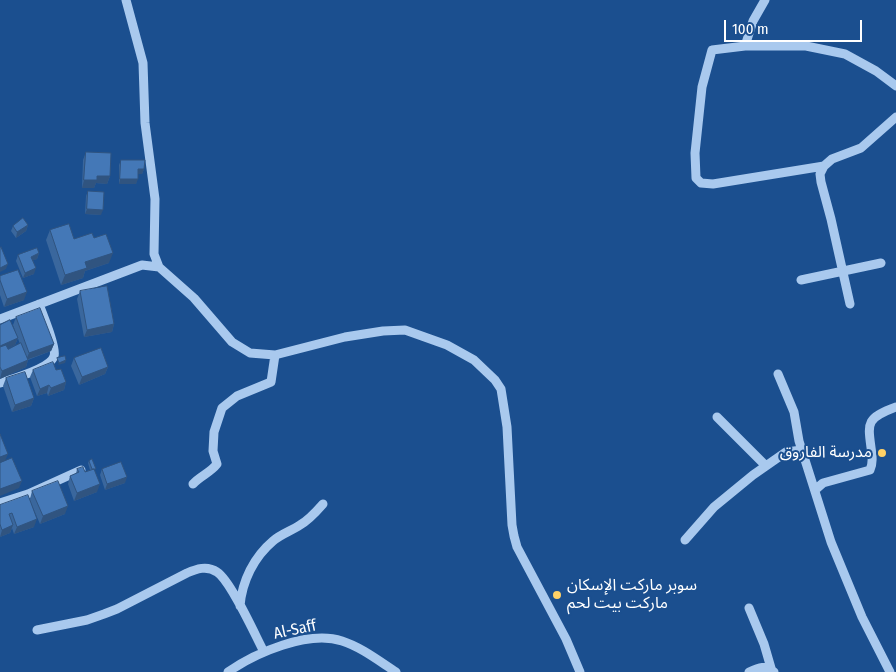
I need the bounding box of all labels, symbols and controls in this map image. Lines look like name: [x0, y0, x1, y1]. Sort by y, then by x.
scale bar: [726, 10, 864, 42]
text: 100 m: [732, 20, 769, 38]
place label: مدرسة الفاروق: [780, 443, 872, 463]
marker: مدرسة الفاروق: [876, 447, 888, 459]
place label: سوبر ماركت الإسكان ماركت بيت لحم: [567, 576, 697, 614]
marker: سوبر ماركت الإسكان ماركت بيت لحم: [551, 589, 563, 601]
street label: Al-Saff: [272, 616, 318, 644]

